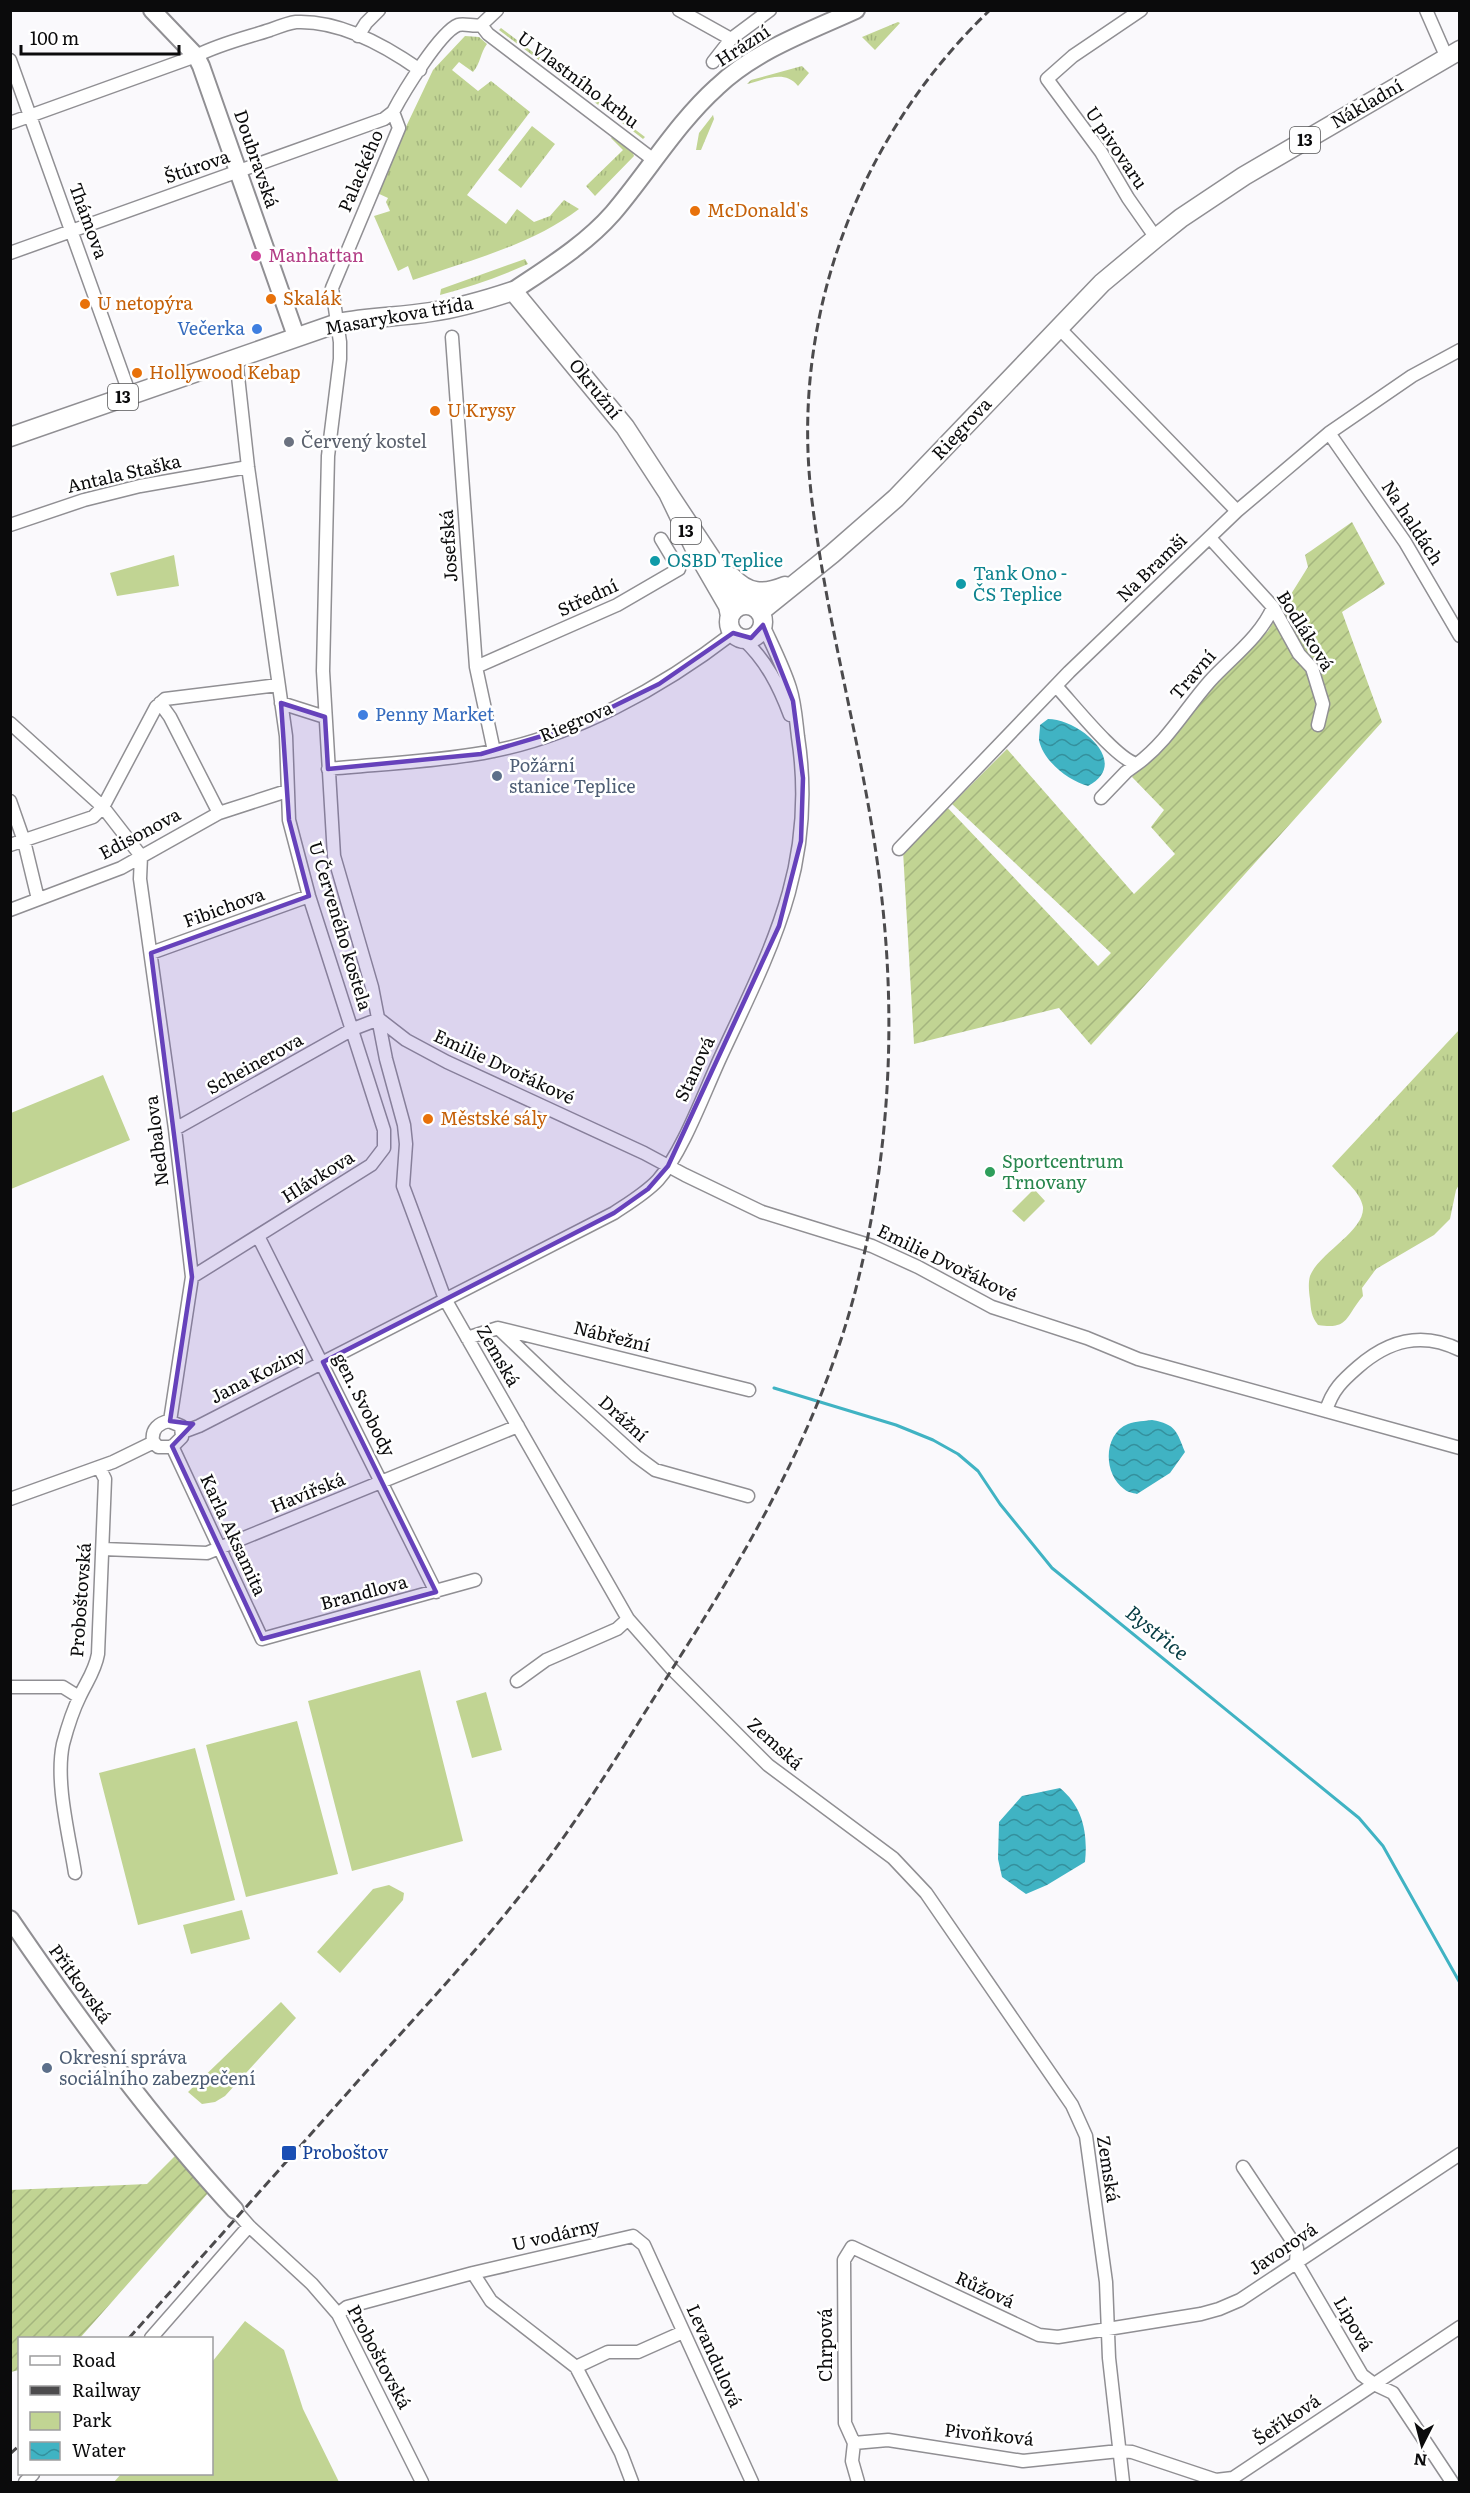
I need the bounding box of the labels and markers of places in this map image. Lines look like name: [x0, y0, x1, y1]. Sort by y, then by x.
place label: McDonald's: [707, 196, 808, 223]
marker: McDonald's: [688, 204, 702, 218]
place label: Manhattan: [268, 241, 364, 268]
marker: Manhattan: [249, 249, 263, 263]
place label: Skalák: [283, 284, 342, 311]
place label: U netopýra: [97, 289, 193, 316]
marker: Skalák: [264, 292, 278, 306]
marker: U netopýra: [78, 297, 92, 311]
place label: Večerka: [177, 314, 245, 341]
marker: Večerka: [250, 322, 264, 336]
place label: Hollywood Kebap: [149, 358, 301, 385]
marker: Hollywood Kebap: [130, 366, 144, 380]
place label: U Krysy: [447, 396, 516, 423]
marker: U Krysy: [428, 404, 442, 418]
place label: Červený kostel: [301, 427, 427, 454]
marker: Červený kostel: [282, 435, 296, 449]
place label: OSBD Teplice: [667, 546, 783, 573]
marker: OSBD Teplice: [648, 554, 662, 568]
place label: Tank Ono - ČS Teplice: [973, 559, 1067, 607]
marker: Tank Ono - ČS Teplice: [954, 577, 968, 591]
place label: Penny Market: [375, 700, 495, 727]
marker: Penny Market: [356, 708, 370, 722]
place label: Požární stanice Teplice: [509, 751, 636, 799]
marker: Požární stanice Teplice: [490, 769, 504, 783]
place label: Městské sály: [440, 1104, 548, 1131]
marker: Městské sály: [421, 1112, 435, 1126]
place label: Sportcentrum Trnovany: [1002, 1147, 1124, 1195]
marker: Sportcentrum Trnovany: [983, 1165, 997, 1179]
place label: Okresní správa sociálního zabezpečení: [59, 2043, 255, 2091]
marker: Okresní správa sociálního zabezpečení: [40, 2061, 54, 2075]
place label: Proboštov: [302, 2138, 389, 2165]
marker: Proboštov: [280, 2144, 298, 2162]

